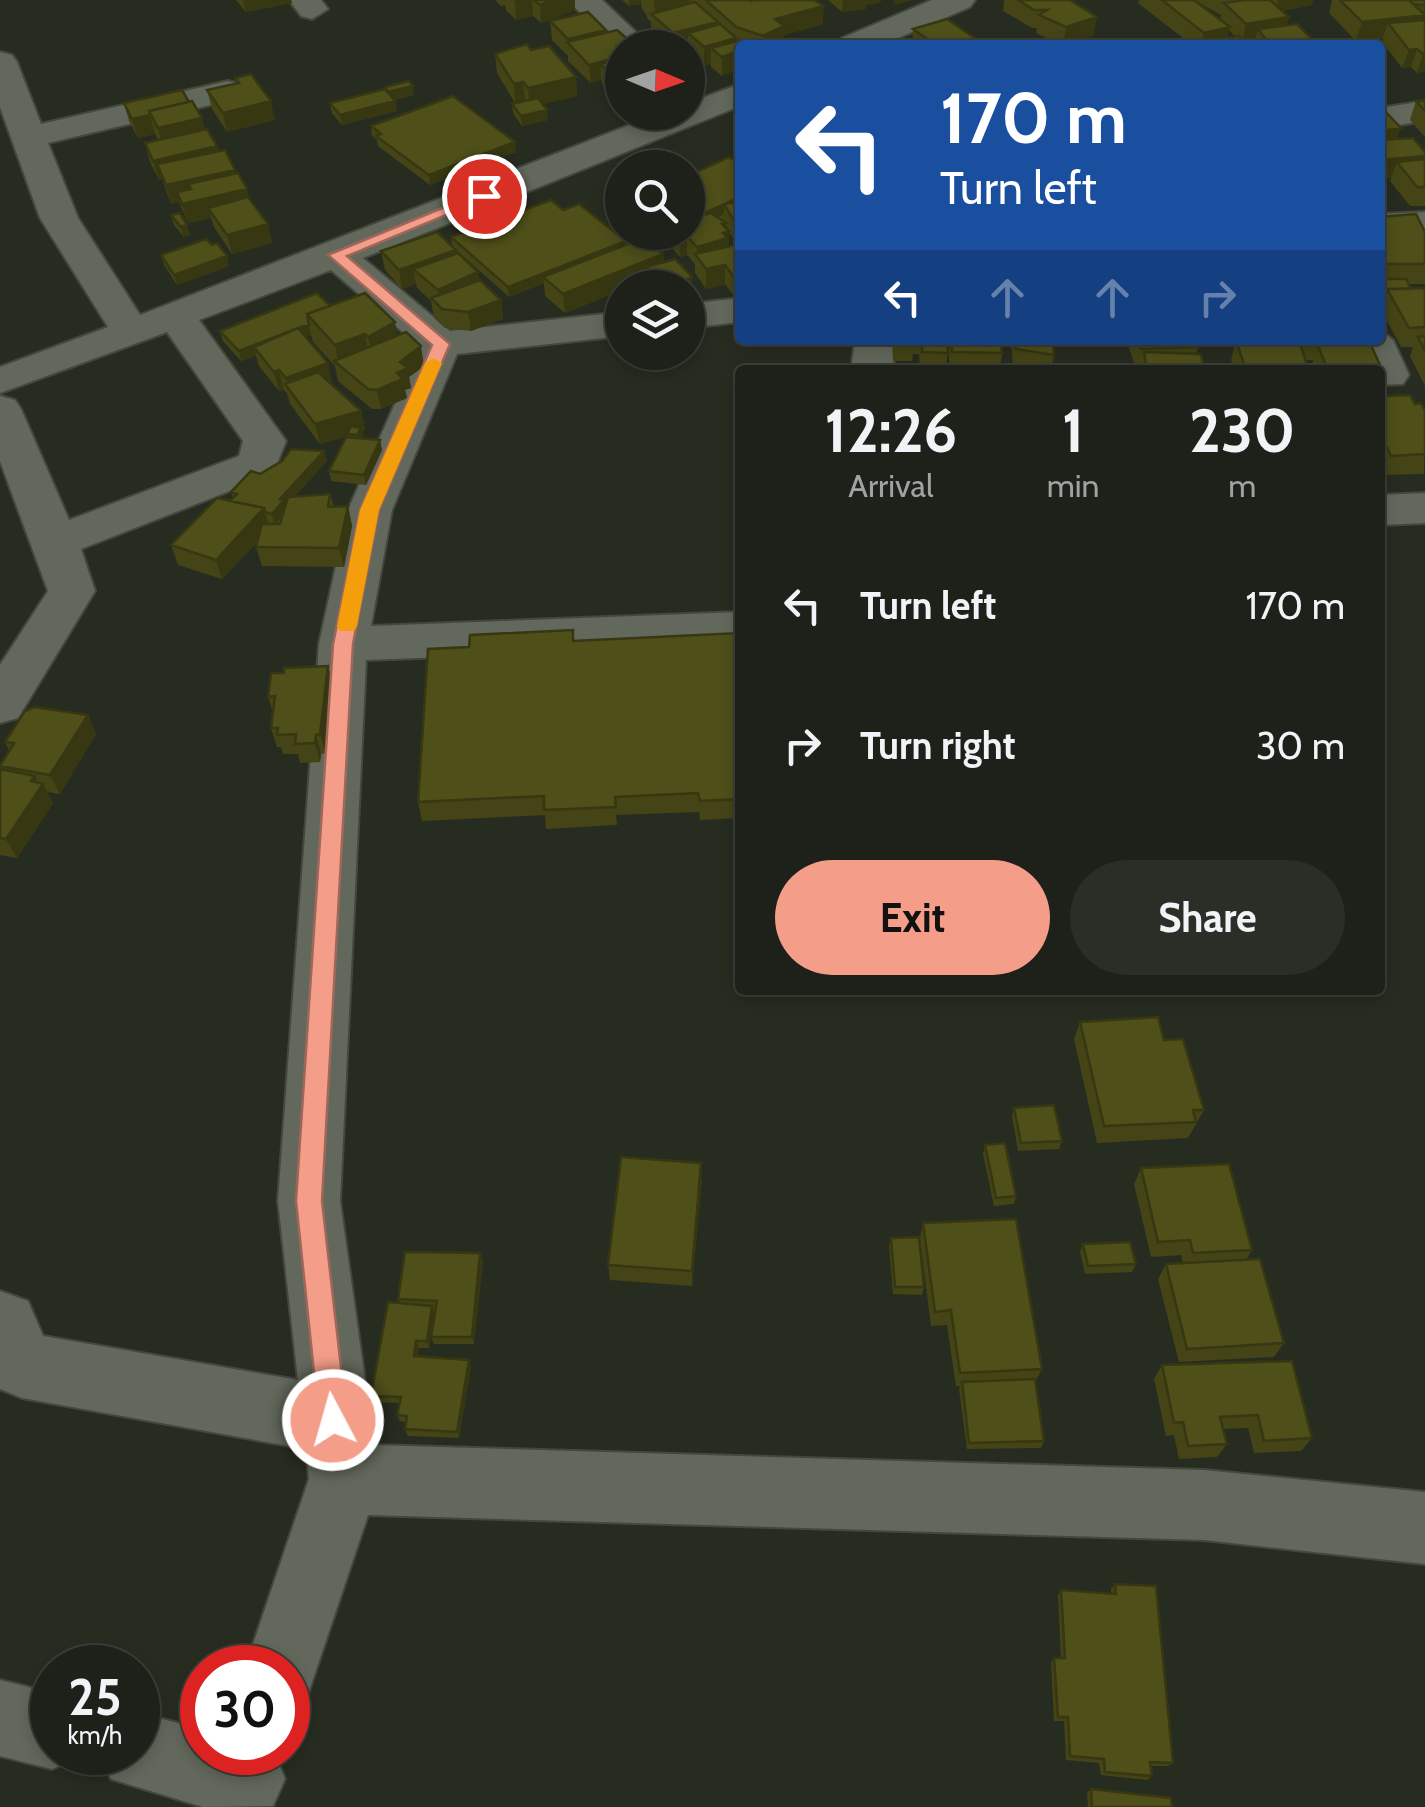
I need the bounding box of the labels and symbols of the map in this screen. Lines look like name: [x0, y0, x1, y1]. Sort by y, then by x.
north arrow: [605, 30, 705, 130]
pin: [442, 154, 527, 239]
position arrow: [281, 1368, 385, 1472]
speed limit sign: 30: [180, 1645, 310, 1775]

